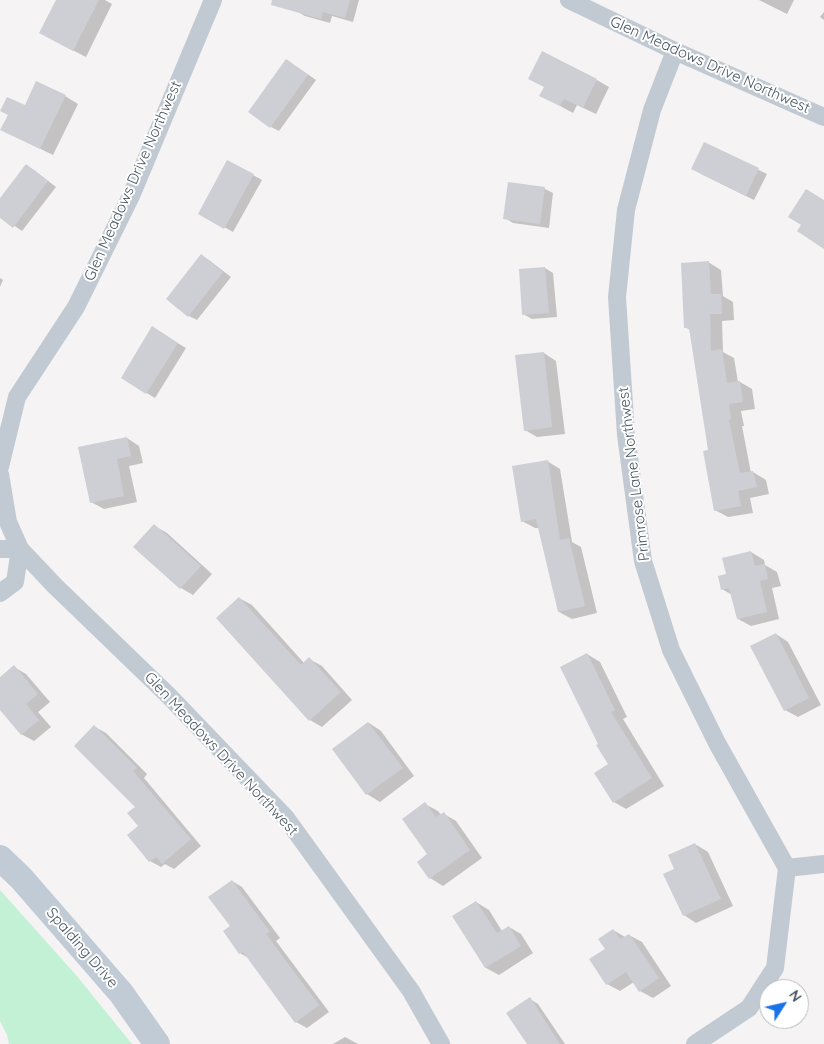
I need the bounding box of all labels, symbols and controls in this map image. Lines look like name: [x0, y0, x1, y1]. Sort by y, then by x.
street label: Glen Meadows Drive Northwest: [607, 13, 813, 117]
street label: Glen Meadows Drive Northwest: [81, 78, 185, 284]
street label: Primrose Lane Northwest: [614, 386, 654, 562]
street label: Glen Meadows Drive Northwest: [140, 669, 302, 839]
street label: Spalding Drive: [42, 904, 122, 992]
north arrow: [759, 979, 809, 1029]
text: N: [785, 987, 806, 1005]

